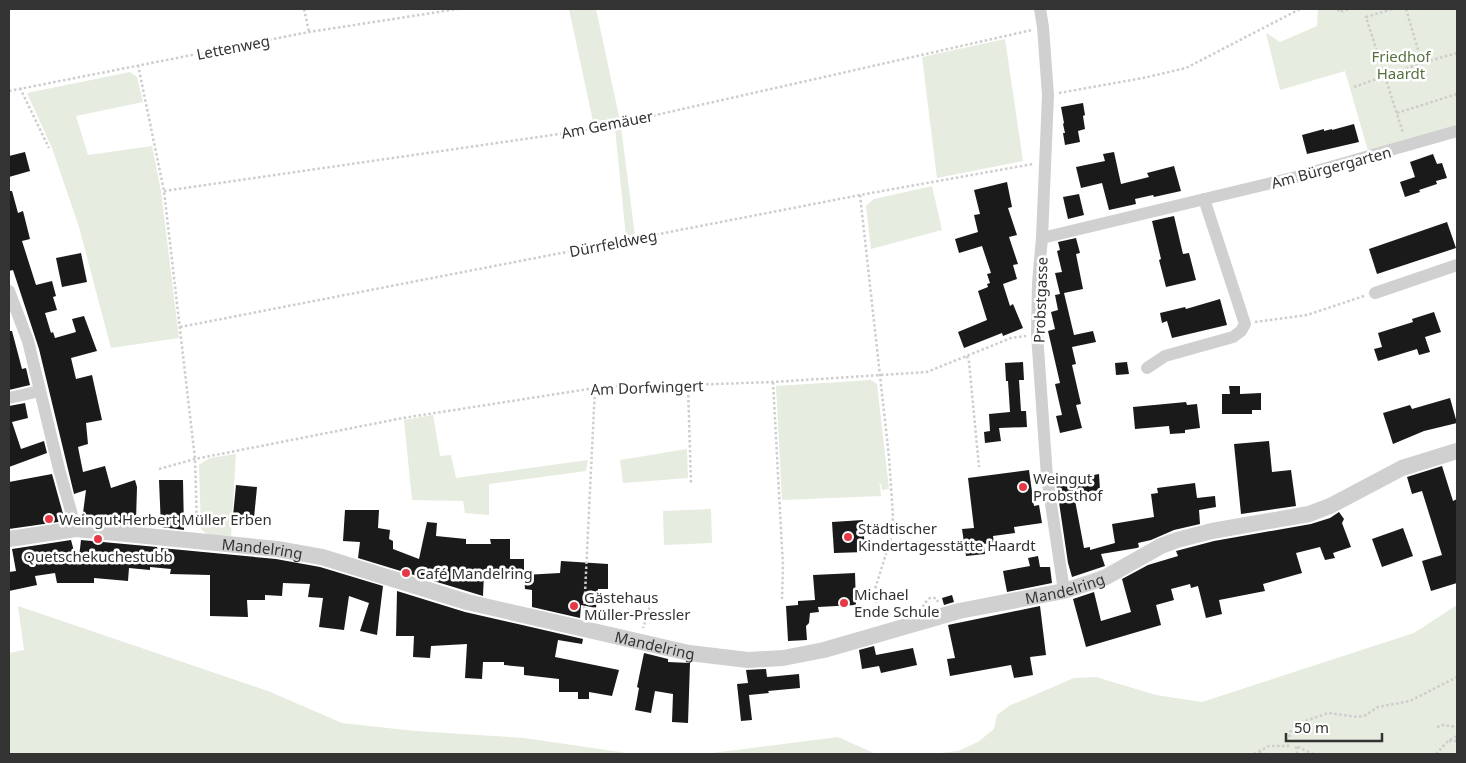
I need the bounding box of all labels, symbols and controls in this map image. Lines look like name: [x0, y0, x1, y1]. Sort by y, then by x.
street label: Lettenweg: [195, 30, 271, 64]
park label: Friedhof Haardt: [1371, 46, 1431, 83]
street label: Am Gemäuer: [559, 105, 655, 143]
street label: Am Bürgergarten: [1269, 141, 1393, 193]
street label: Dürrfeldweg: [568, 225, 658, 261]
street label: Probstgasse: [1028, 257, 1052, 343]
street label: Am Dorfwingert: [590, 375, 704, 399]
place label: Weingut Probsthof: [1033, 468, 1103, 505]
marker: Weingut Probsthof: [1017, 481, 1029, 493]
place label: Weingut Herbert Müller Erben: [59, 509, 272, 529]
marker: Weingut Herbert Müller Erben: [43, 513, 55, 525]
place label: Städtischer Kindertagesstätte Haardt: [858, 518, 1036, 555]
marker: Städtischer Kindertagesstätte Haardt: [842, 531, 854, 543]
marker: Quetschekuchestubb: [92, 533, 104, 545]
street label: Mandelring: [221, 534, 304, 563]
place label: Quetschekuchestubb: [23, 546, 173, 566]
place label: Café Mandelring: [416, 563, 533, 583]
marker: Café Mandelring: [400, 567, 412, 579]
street label: Mandelring: [1023, 568, 1107, 608]
place label: Michael Ende Schule: [854, 584, 940, 621]
place label: Gästehaus Müller-Pressler: [584, 587, 690, 624]
marker: Michael Ende Schule: [838, 597, 850, 609]
marker: Gästehaus Müller-Pressler: [568, 600, 580, 612]
street label: Mandelring: [613, 626, 696, 664]
scale bar: [1286, 710, 1382, 742]
text: 50 m: [1294, 717, 1329, 737]

